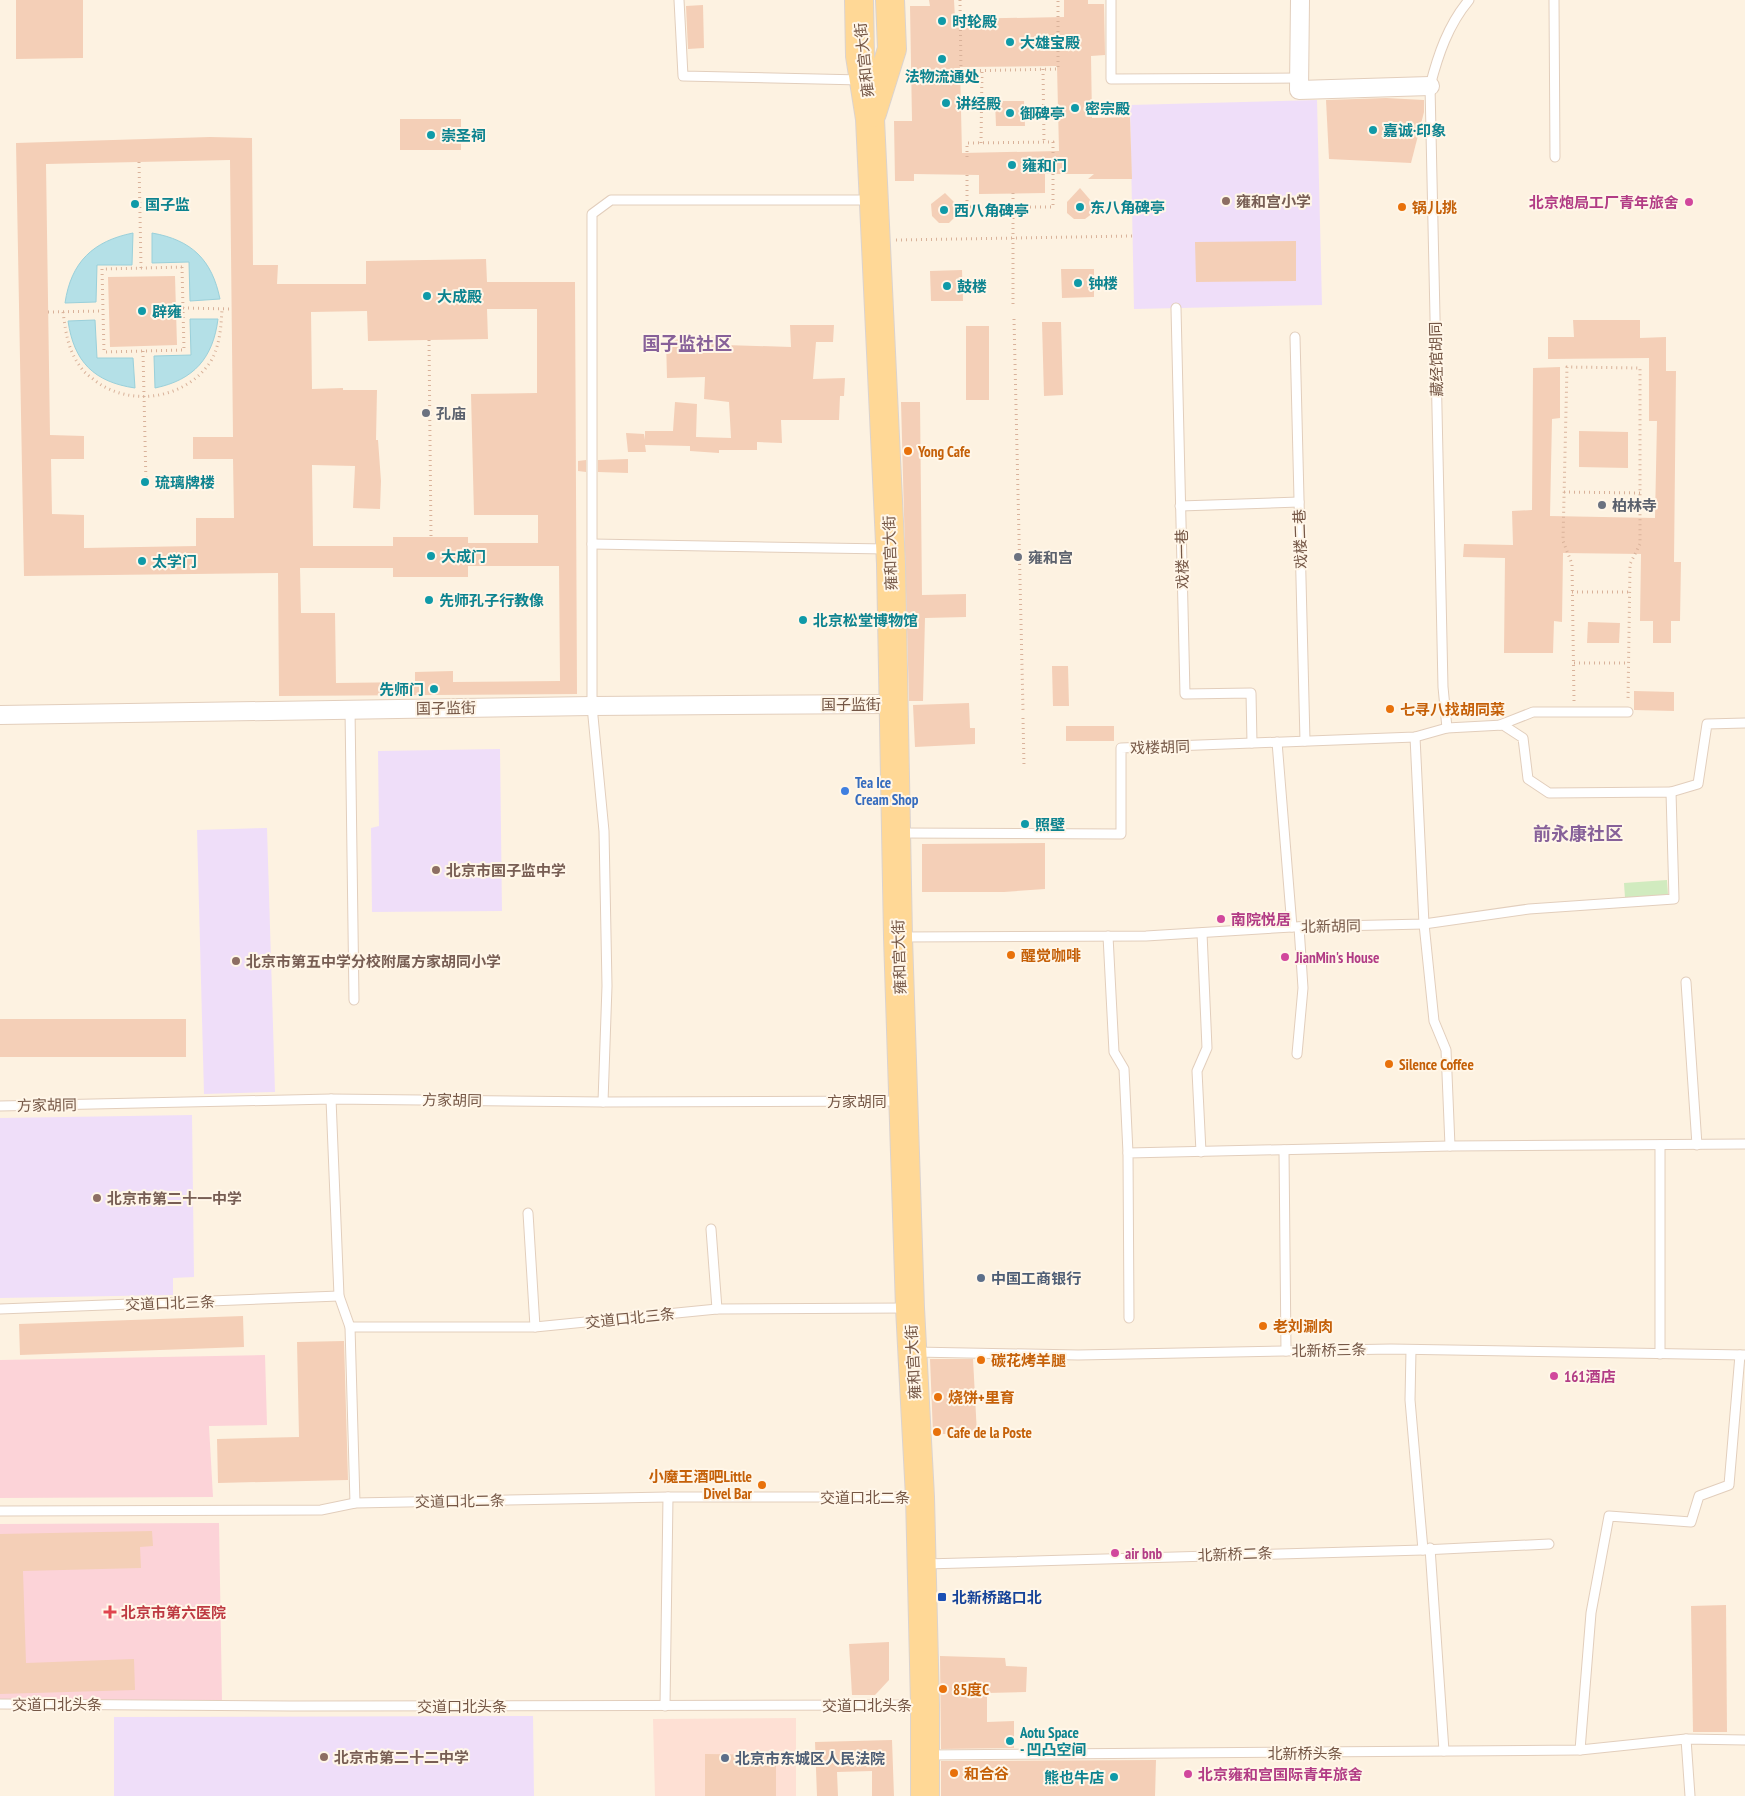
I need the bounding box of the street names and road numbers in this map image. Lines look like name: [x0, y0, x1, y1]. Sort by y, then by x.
street label: 雍和宫大街: [851, 22, 877, 98]
street label: 藏经馆胡同: [1426, 321, 1446, 397]
street label: 戏楼二巷: [1289, 509, 1311, 569]
street label: 雍和宫大街: [879, 515, 901, 591]
street label: 戏楼一巷: [1172, 529, 1192, 589]
street label: 国子监街: [821, 695, 881, 714]
street label: 国子监街: [416, 698, 476, 718]
street label: 戏楼胡同: [1130, 736, 1190, 758]
street label: 北新胡同: [1301, 916, 1361, 936]
street label: 雍和宫大街: [888, 919, 910, 995]
street label: 方家胡同: [422, 1090, 482, 1110]
street label: 方家胡同: [827, 1092, 887, 1111]
street label: 方家胡同: [17, 1095, 77, 1115]
street label: 交道口北三条: [125, 1292, 215, 1314]
street label: 交道口北三条: [584, 1304, 676, 1332]
street label: 雍和宫大街: [902, 1324, 924, 1400]
street label: 北新桥三条: [1291, 1340, 1367, 1360]
street label: 交道口北二条: [820, 1488, 910, 1507]
street label: 交道口北二条: [415, 1491, 505, 1511]
street label: 北新桥二条: [1197, 1543, 1273, 1565]
street label: 交道口北头条: [12, 1695, 102, 1714]
street label: 交道口北头条: [822, 1696, 912, 1715]
street label: 交道口北头条: [417, 1697, 507, 1716]
street label: 北新桥头条: [1267, 1744, 1343, 1763]

